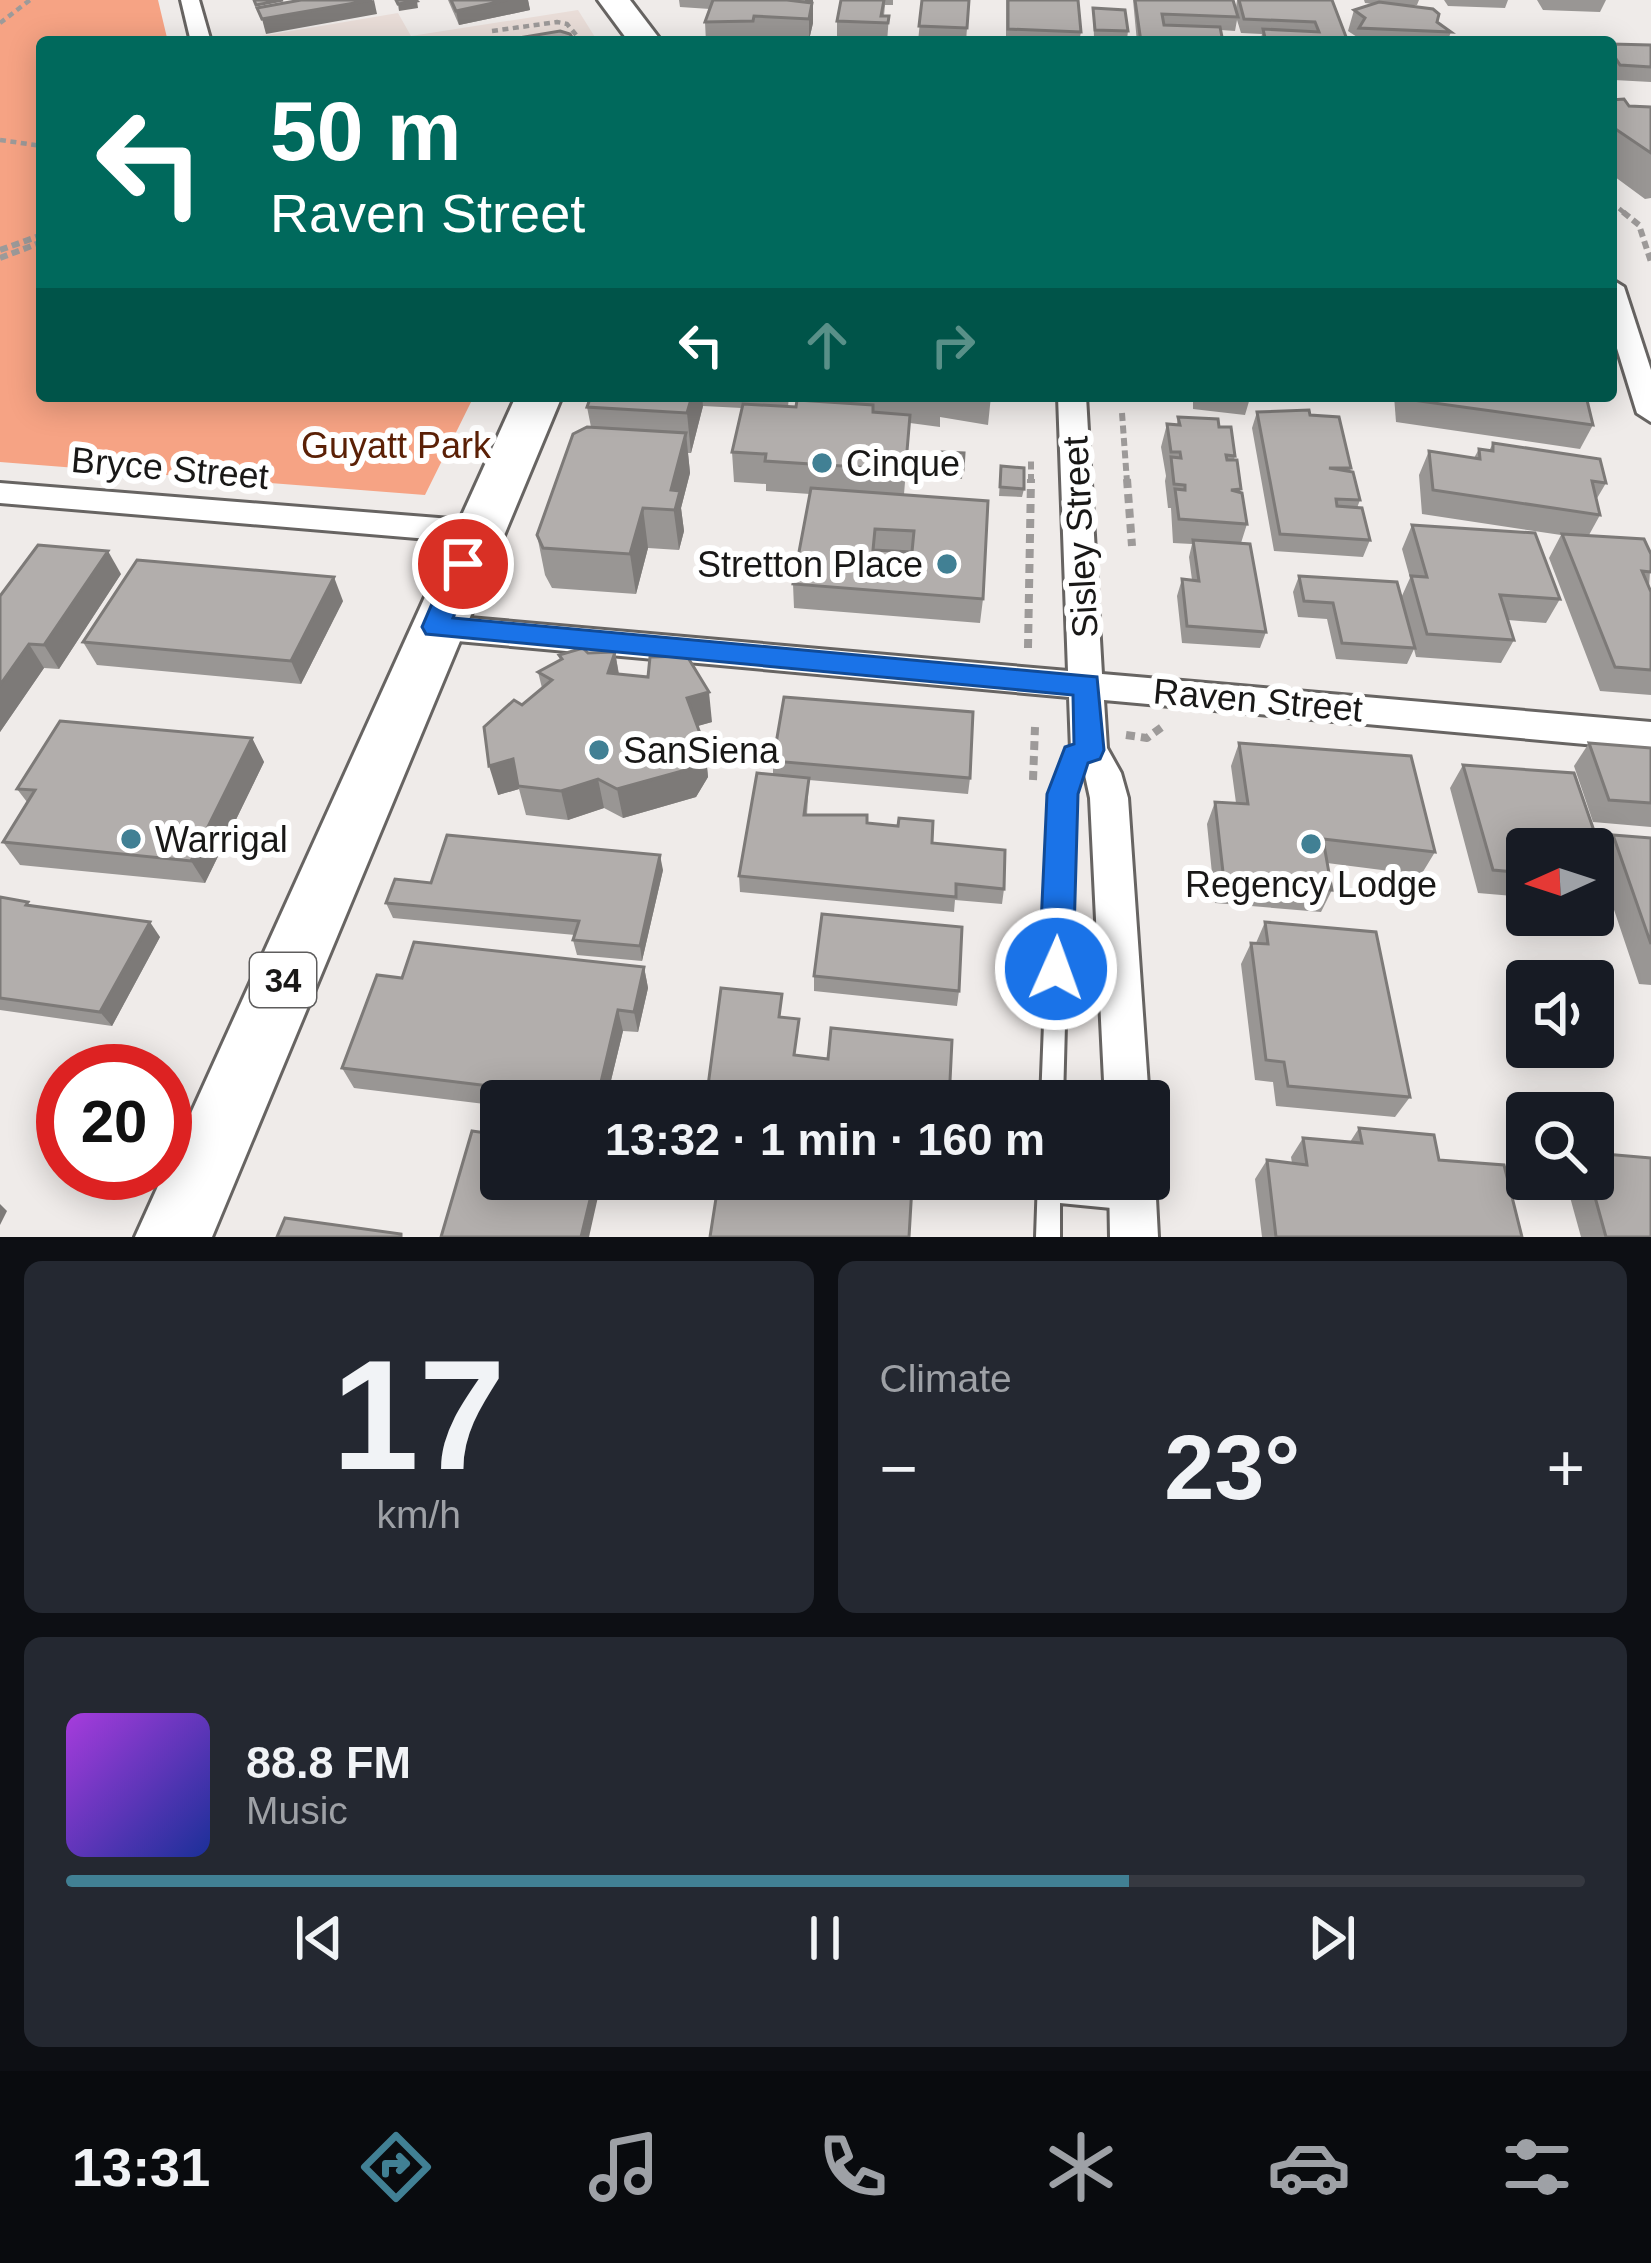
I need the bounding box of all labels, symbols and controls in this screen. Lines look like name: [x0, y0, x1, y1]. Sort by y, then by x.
icon: left: [72, 84, 228, 240]
text: 50 m: [270, 84, 461, 178]
text: Raven Street: [270, 183, 585, 243]
icon: left: [668, 312, 734, 378]
icon: ahead: [794, 312, 860, 378]
icon: right: [920, 312, 986, 378]
park label: Guyatt Park: [301, 425, 492, 466]
street label: Sisley Street: [1054, 435, 1106, 639]
street label: Bryce Street: [70, 439, 270, 497]
place label: Cinque: [846, 443, 960, 484]
marker: Cinque: [809, 450, 835, 476]
pin: [412, 513, 514, 615]
icon: arrive: [430, 531, 496, 597]
place label: Stretton Place: [697, 544, 923, 585]
marker: Stretton Place: [934, 551, 960, 577]
street label: Raven Street: [1152, 670, 1364, 730]
place label: SanSiena: [623, 730, 780, 771]
marker: SanSiena: [586, 737, 612, 763]
place label: Warrigal: [155, 819, 288, 860]
marker: Warrigal: [118, 826, 144, 852]
north arrow: [1506, 828, 1614, 936]
map controls: [1506, 828, 1614, 1200]
marker: Regency Lodge: [1298, 831, 1324, 857]
place label: Regency Lodge: [1185, 864, 1437, 905]
position arrow: [993, 906, 1119, 1032]
road number: 34: [250, 953, 316, 1007]
button: sound: [1506, 960, 1614, 1068]
speed limit sign: 20: [36, 1044, 192, 1200]
button: search: [1506, 1092, 1614, 1200]
text: 13:32 · 1 min · 160 m: [605, 1114, 1045, 1165]
text: 17: [332, 1328, 506, 1502]
text: Climate: [880, 1357, 1012, 1400]
text: 23°: [1164, 1418, 1300, 1518]
text: −: [880, 1431, 918, 1505]
text: +: [1546, 1431, 1585, 1505]
text: km/h: [376, 1493, 461, 1536]
text: 88.8 FM: [246, 1737, 411, 1788]
text: Music: [246, 1789, 348, 1832]
icon: previous: [286, 1905, 352, 1971]
icon: pause: [792, 1905, 858, 1971]
icon: next: [1299, 1905, 1365, 1971]
icon: directions: [354, 2125, 438, 2209]
icon: music: [582, 2125, 666, 2209]
icon: phone: [811, 2125, 895, 2209]
icon: climate: [1039, 2125, 1123, 2209]
icon: car: [1267, 2125, 1351, 2209]
icon: filters: [1495, 2125, 1579, 2209]
text: 13:31: [72, 2137, 210, 2197]

